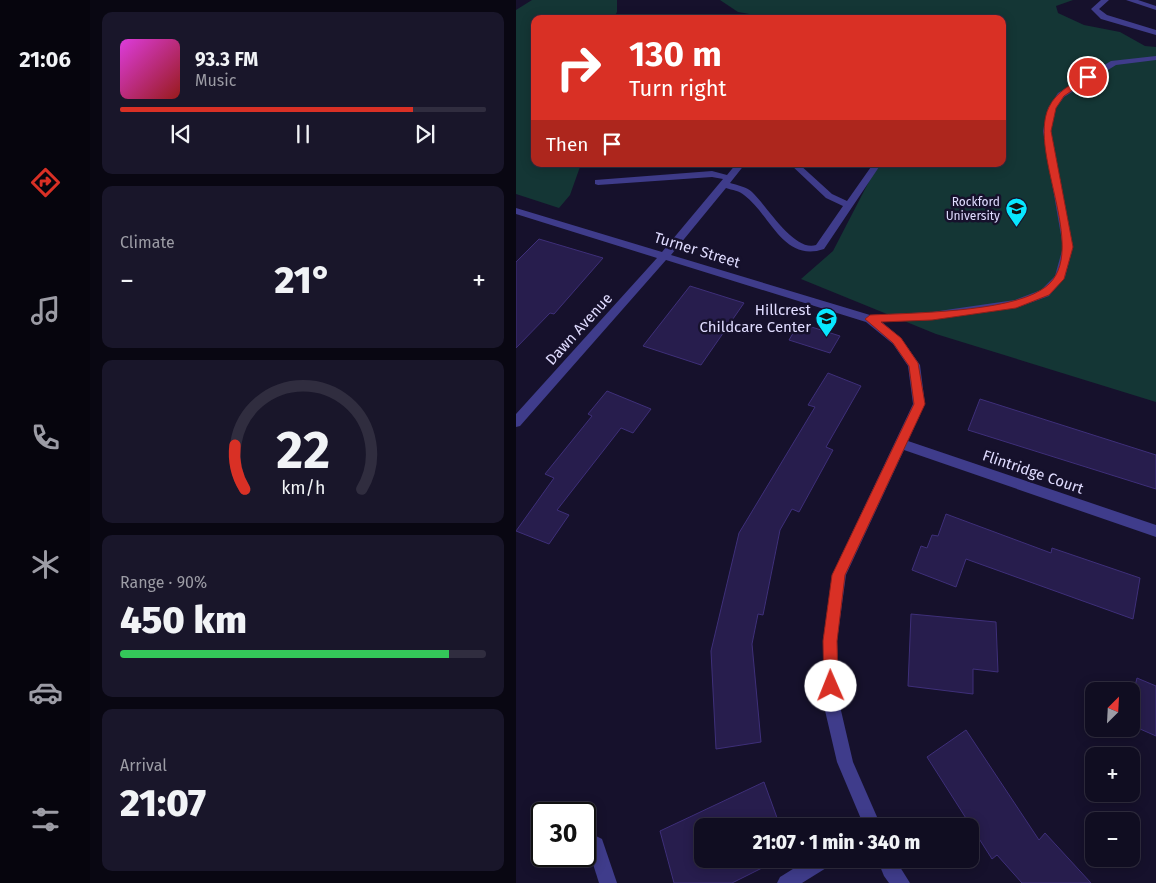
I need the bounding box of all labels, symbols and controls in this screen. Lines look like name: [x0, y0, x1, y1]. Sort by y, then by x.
text: 130 m: [629, 33, 722, 75]
icon: right: [546, 35, 611, 100]
text: 21:06: [19, 46, 71, 73]
text: 93.3 FM: [195, 48, 258, 71]
pin: [1067, 56, 1109, 98]
icon: arrive: [1074, 63, 1102, 91]
text: Music: [195, 71, 236, 90]
text: Turn right: [629, 75, 726, 102]
icon: previous: [167, 120, 195, 148]
icon: pause: [289, 120, 317, 148]
icon: next: [411, 120, 439, 148]
icon: arrive: [598, 130, 626, 158]
text: Then: [546, 133, 588, 156]
icon: directions: [28, 165, 63, 200]
place label: Rockford University: [946, 195, 1000, 223]
school or university icon: Rockford University: [1004, 197, 1028, 228]
street label: Turner Street: [652, 228, 743, 272]
text: Climate: [120, 233, 175, 252]
text: 21°: [275, 257, 331, 303]
text: −: [120, 264, 134, 297]
text: +: [472, 264, 486, 297]
street label: Dawn Avenue: [542, 289, 616, 369]
icon: music: [28, 293, 63, 328]
place label: Hillcrest Childcare Center: [700, 301, 812, 336]
school or university icon: Hillcrest Childcare Center: [815, 307, 839, 338]
text: 22: [276, 419, 330, 482]
icon: phone: [28, 420, 63, 455]
street label: Flintridge Court: [980, 446, 1086, 498]
text: km/h: [281, 477, 325, 499]
icon: climate: [28, 547, 63, 582]
text: Range · 90%: [120, 573, 207, 592]
text: 450 km: [120, 597, 247, 643]
position arrow: [804, 659, 856, 711]
icon: car: [28, 675, 63, 710]
north arrow: [1085, 682, 1140, 738]
map controls: [1085, 682, 1140, 867]
button: +: [1085, 747, 1140, 802]
text: Arrival: [120, 756, 167, 775]
text: 21:07: [120, 780, 206, 826]
icon: filters: [28, 802, 63, 837]
speed limit sign: 30: [531, 802, 596, 867]
button: −: [1085, 812, 1140, 867]
text: 21:07 · 1 min · 340 m: [753, 831, 920, 854]

